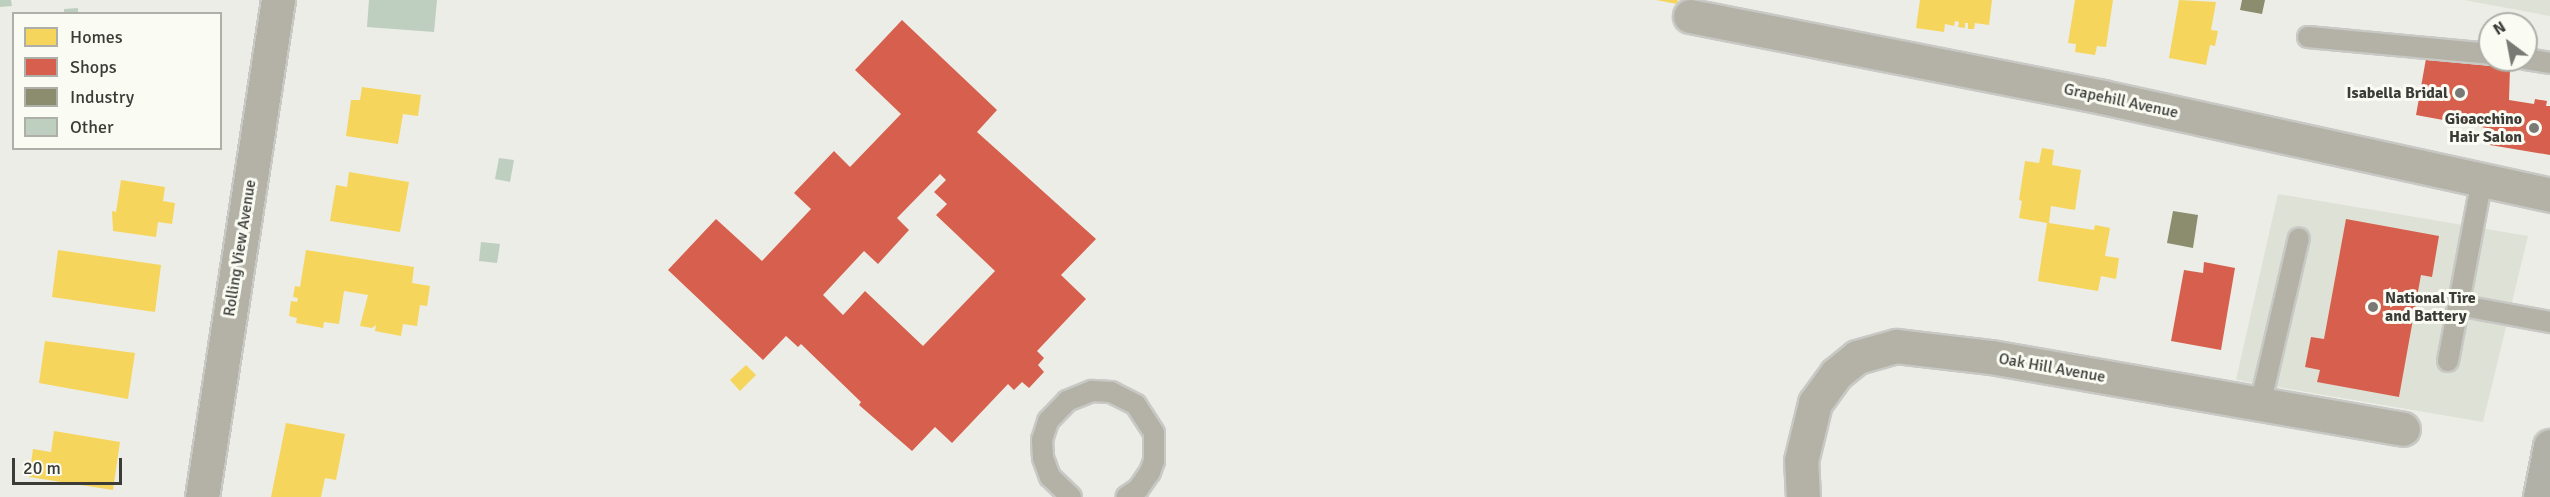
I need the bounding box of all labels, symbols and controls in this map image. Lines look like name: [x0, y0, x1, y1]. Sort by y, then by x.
legend: [12, 12, 222, 150]
north arrow: [2478, 12, 2538, 72]
text: N: [2489, 17, 2510, 40]
text: Homes: [70, 26, 123, 48]
text: Shops: [70, 56, 117, 78]
street label: Grapehill Avenue: [2062, 79, 2180, 123]
place label: Isabella Bridal: [2347, 83, 2448, 103]
text: Industry: [70, 86, 134, 108]
marker: Isabella Bridal: [2453, 86, 2467, 100]
place label: Gioacchino Hair Salon: [2445, 109, 2522, 147]
text: Other: [70, 116, 114, 138]
marker: Gioacchino Hair Salon: [2527, 121, 2541, 135]
street label: Rolling View Avenue: [220, 178, 260, 318]
place label: National Tire and Battery: [2385, 288, 2476, 326]
marker: National Tire and Battery: [2366, 300, 2380, 314]
street label: Oak Hill Avenue: [1997, 349, 2107, 387]
scale bar: [15, 446, 124, 484]
text: 20 m: [23, 457, 61, 479]

